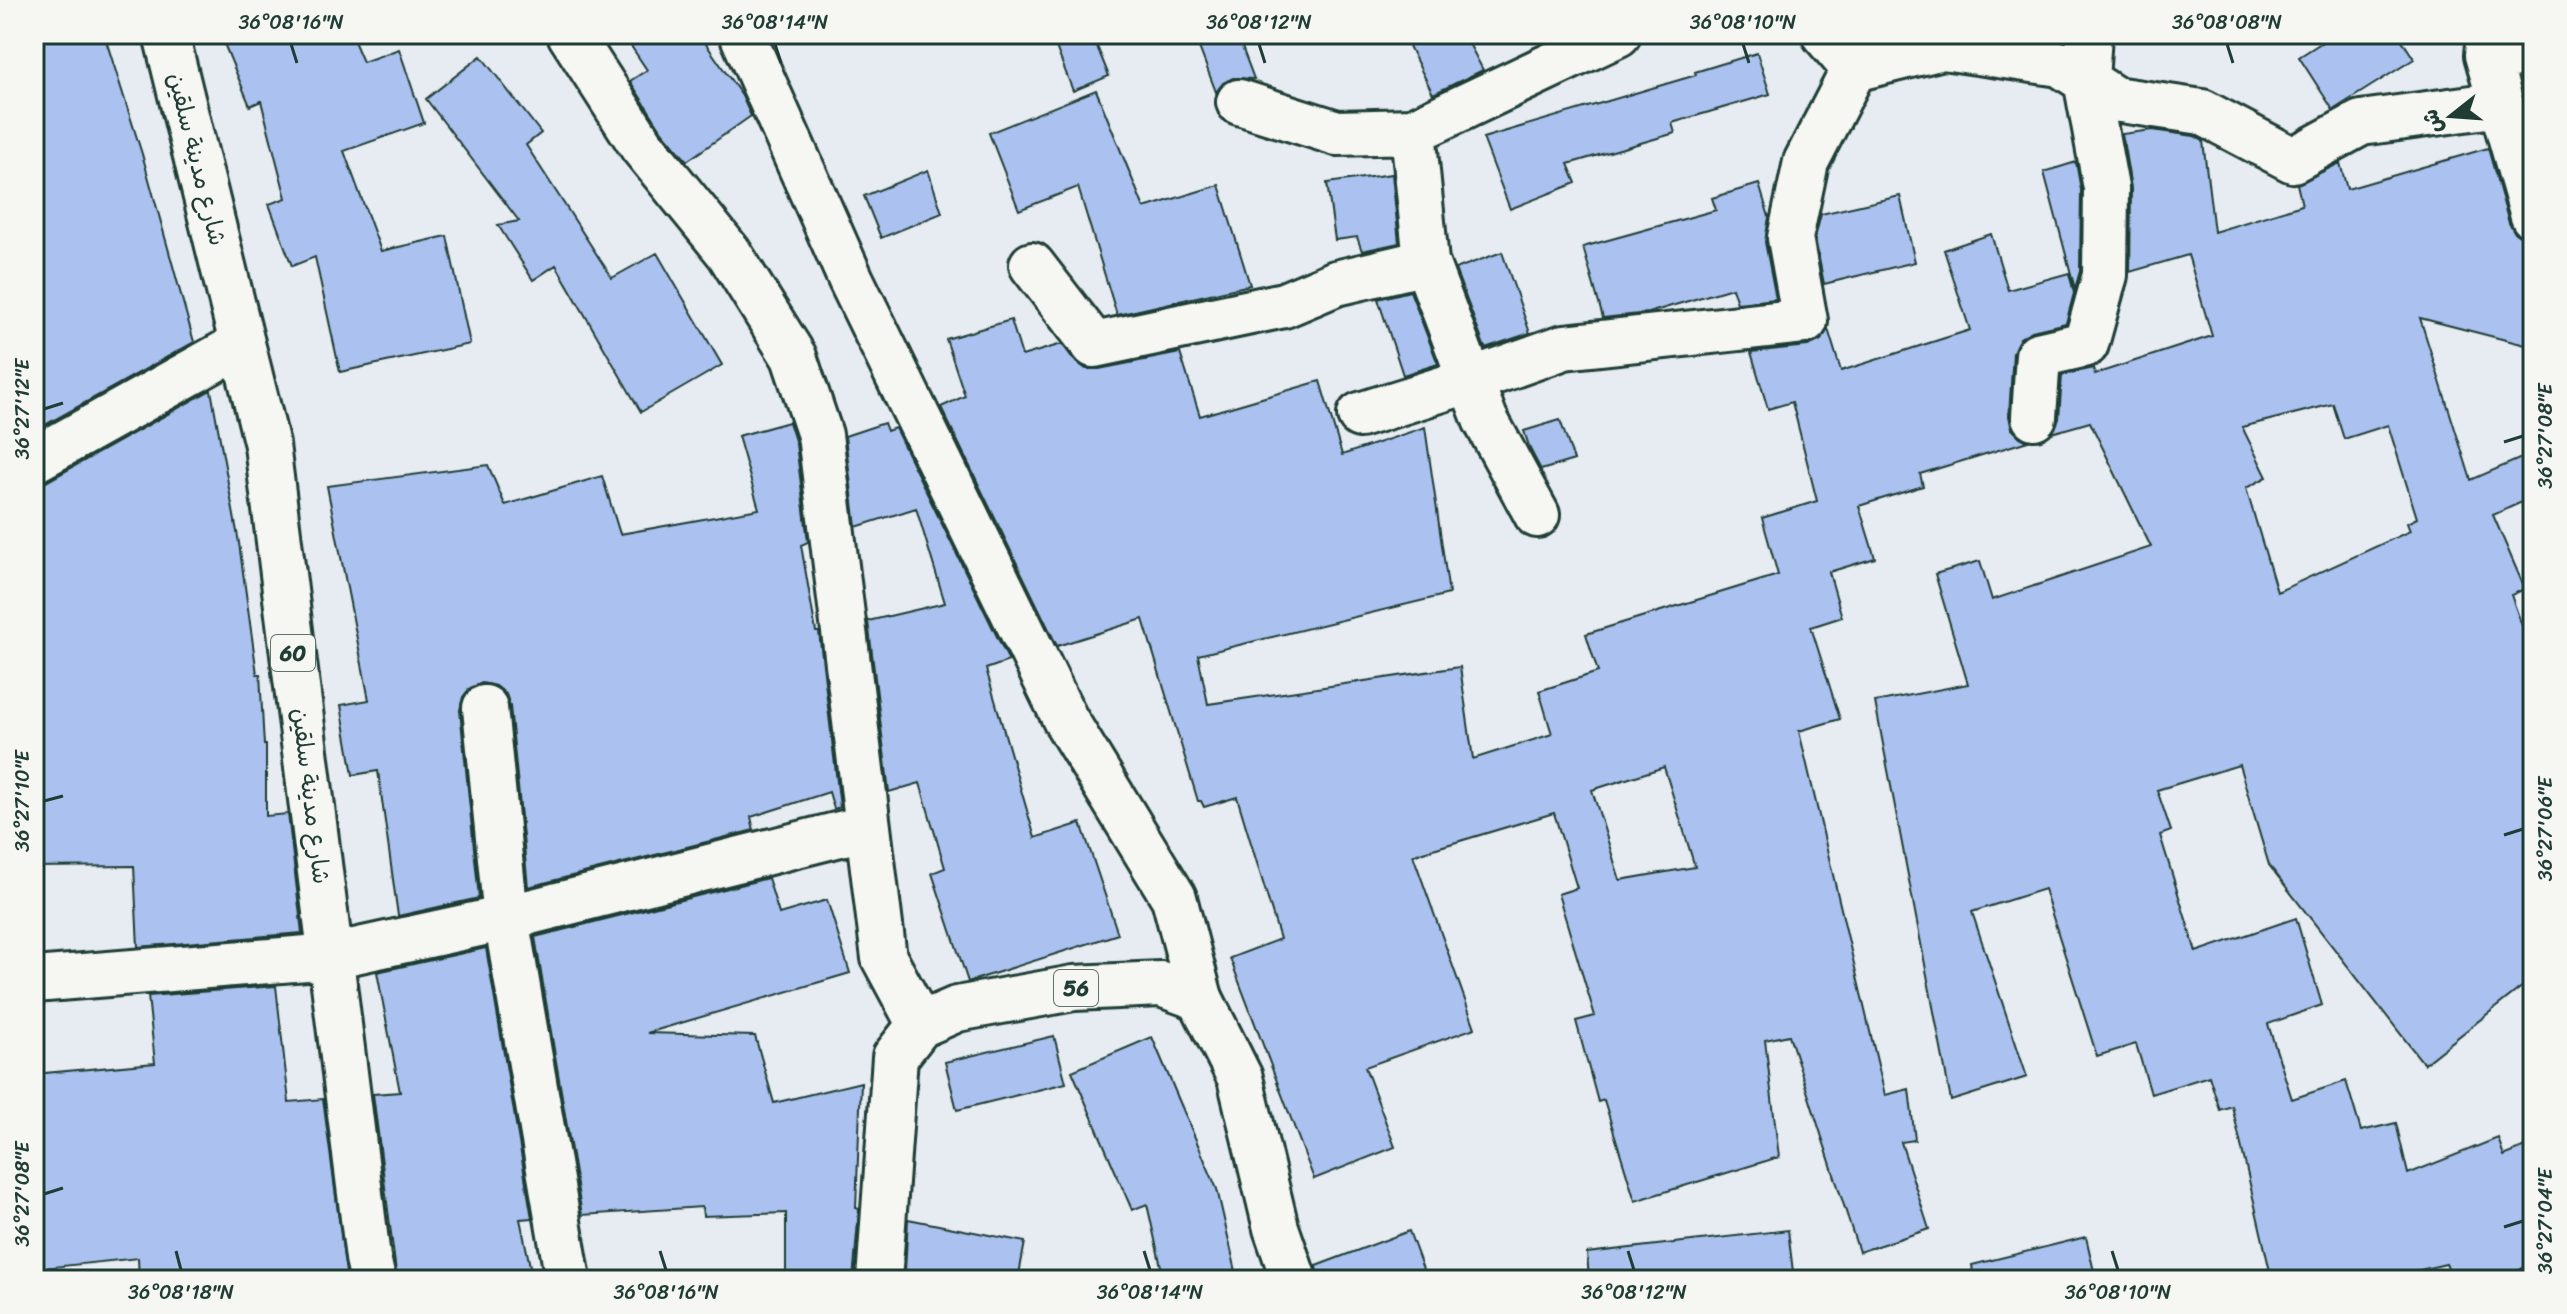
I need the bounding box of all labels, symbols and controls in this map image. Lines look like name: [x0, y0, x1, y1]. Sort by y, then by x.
text: 36°08'16"N: [238, 5, 344, 40]
text: 36°08'14"N: [722, 5, 828, 40]
text: 36°08'12"N: [1206, 5, 1312, 40]
text: 36°08'10"N: [1690, 5, 1796, 40]
text: 36°08'08"N: [2172, 5, 2282, 40]
street label: شارع مدينة سلقين: [155, 68, 239, 250]
north arrow: [2411, 76, 2491, 156]
text: ش: [2410, 104, 2455, 139]
text: 36°27'12"E: [5, 357, 40, 459]
text: 36°27'08"E: [2528, 381, 2563, 489]
road number: 60: [271, 635, 315, 671]
street label: شارع مدينة سلقين: [279, 705, 343, 887]
text: 36°27'10"E: [5, 748, 40, 852]
text: 36°27'06"E: [2528, 775, 2563, 881]
road number: 56: [1054, 970, 1098, 1006]
text: 36°27'08"E: [5, 1139, 40, 1247]
text: 36°27'04"E: [2528, 1166, 2563, 1274]
text: 36°08'18"N: [128, 1275, 234, 1310]
text: 36°08'16"N: [613, 1275, 719, 1310]
text: 36°08'14"N: [1097, 1275, 1203, 1310]
text: 36°08'12"N: [1581, 1275, 1687, 1310]
text: 36°08'10"N: [2065, 1275, 2171, 1310]

